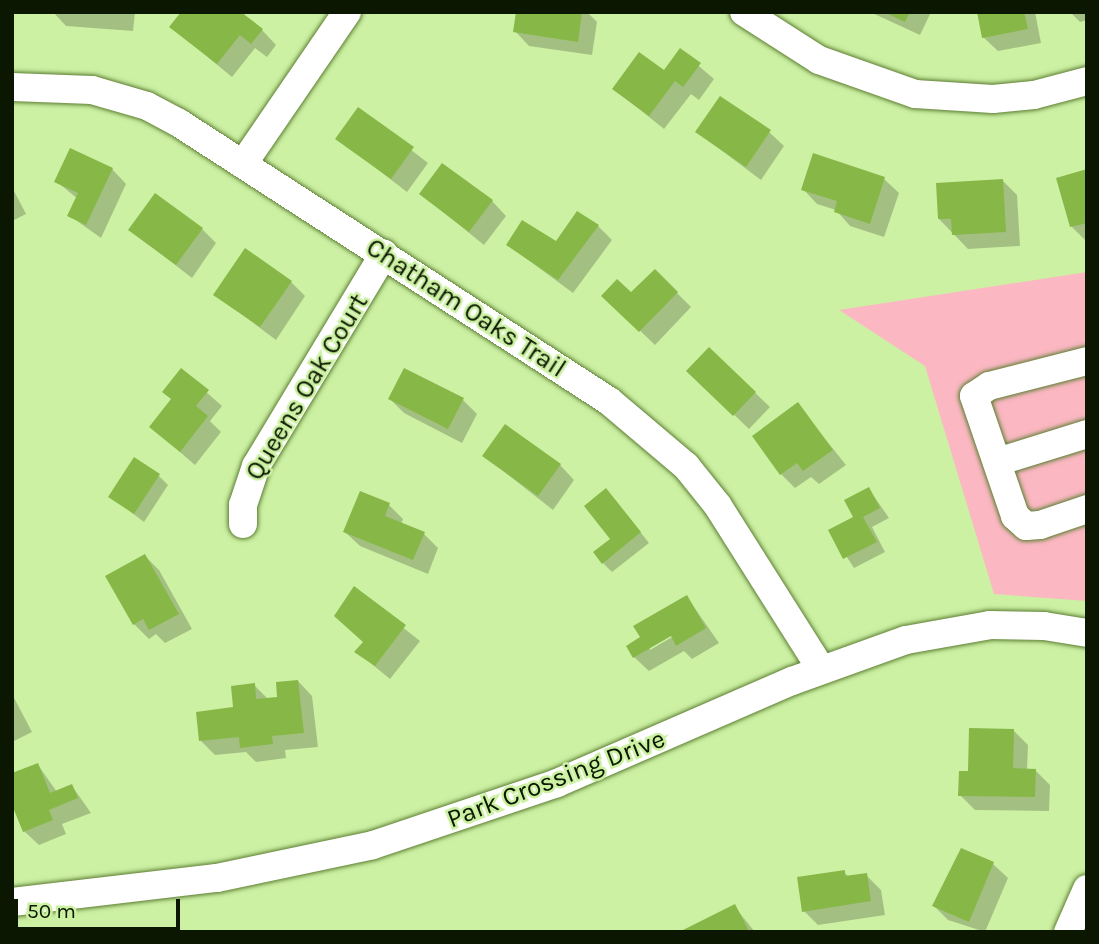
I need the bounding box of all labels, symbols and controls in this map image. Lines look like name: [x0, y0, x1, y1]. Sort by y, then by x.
street label: Chatham Oaks Trail: [360, 232, 572, 384]
street label: Queens Oak Court: [239, 288, 375, 486]
street label: Park Crossing Drive: [443, 723, 669, 835]
scale bar: [18, 884, 184, 928]
text: 50 m: [27, 899, 76, 923]

